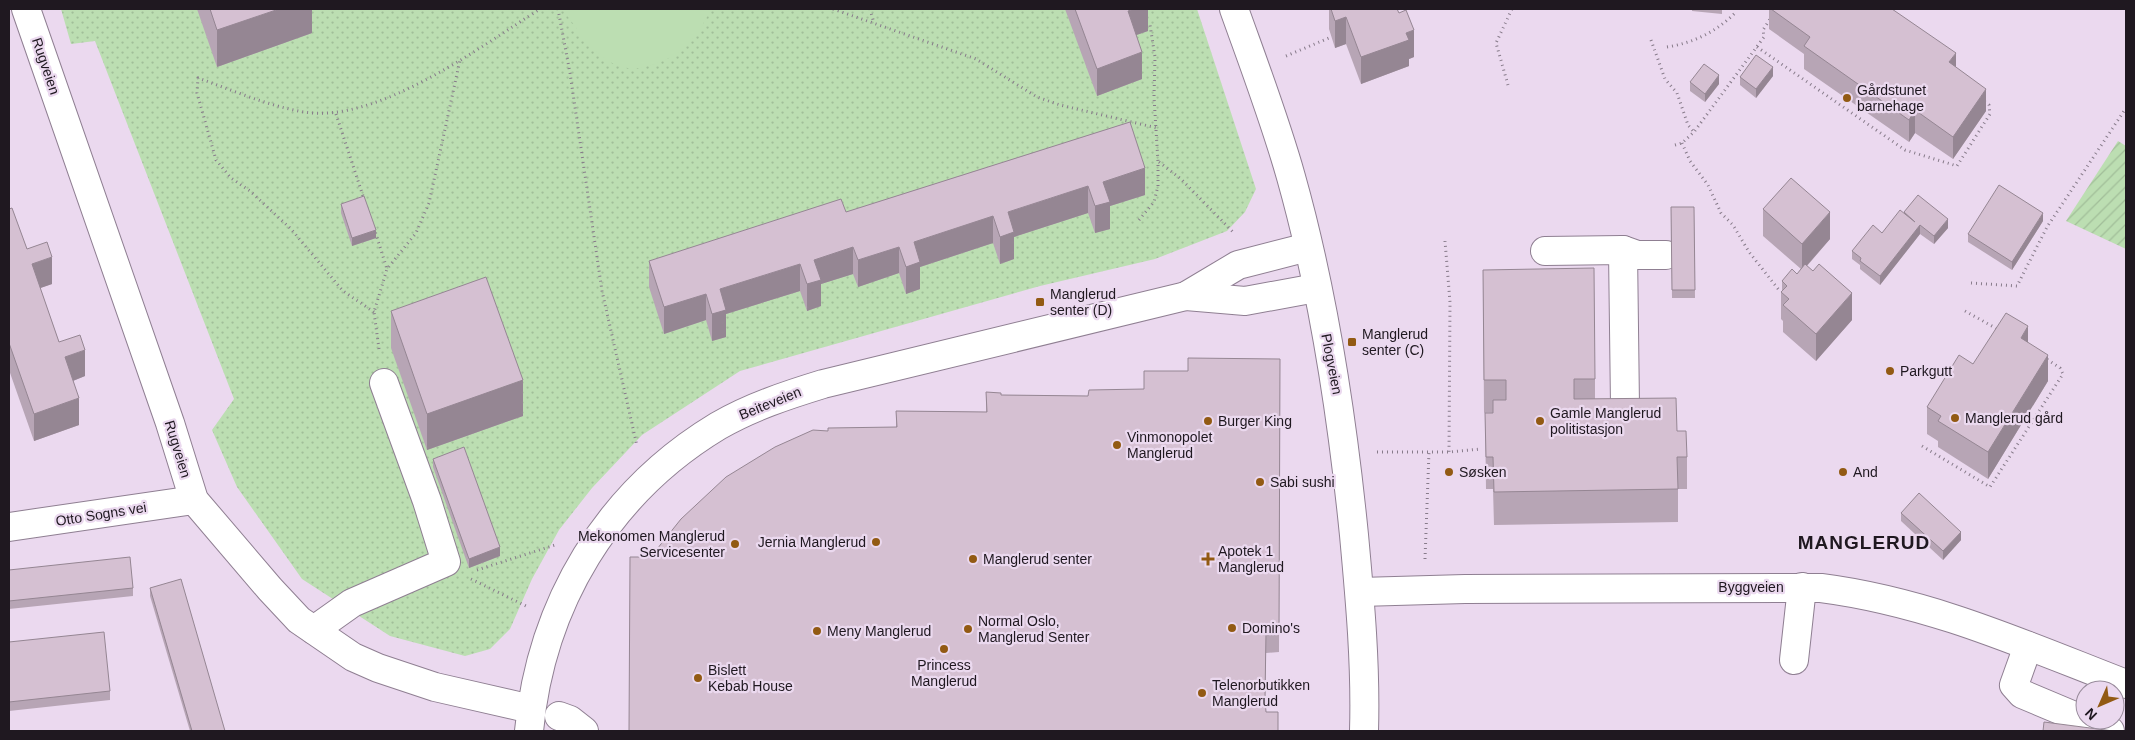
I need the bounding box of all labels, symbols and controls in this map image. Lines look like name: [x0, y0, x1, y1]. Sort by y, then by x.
street label: Rugveien: [29, 35, 63, 97]
place label: Gårdstunet barnehage: [1857, 82, 1926, 114]
marker: Gårdstunet barnehage: [1841, 92, 1853, 104]
place label: Manglerud senter (D): [1050, 286, 1116, 318]
marker: Manglerud senter (D): [1034, 296, 1046, 308]
place label: Manglerud senter (C): [1362, 326, 1428, 358]
street label: Plogveien: [1318, 332, 1346, 396]
marker: Manglerud senter (C): [1346, 336, 1358, 348]
place label: Parkgutt: [1900, 363, 1952, 379]
marker: Parkgutt: [1884, 365, 1896, 377]
street label: Beiteveien: [737, 383, 803, 423]
place label: Gamle Manglerud politistasjon: [1550, 405, 1661, 437]
place label: Manglerud gård: [1965, 410, 2063, 426]
marker: Manglerud gård: [1949, 412, 1961, 424]
place label: Burger King: [1218, 413, 1292, 429]
marker: Burger King: [1202, 415, 1214, 427]
marker: Gamle Manglerud politistasjon: [1534, 415, 1546, 427]
street label: Rugveien: [162, 418, 194, 480]
place label: Vinmonopolet Manglerud: [1127, 429, 1212, 461]
marker: Vinmonopolet Manglerud: [1111, 439, 1123, 451]
place label: Søsken: [1459, 464, 1506, 480]
place label: And: [1853, 464, 1878, 480]
marker: Søsken: [1443, 466, 1455, 478]
marker: And: [1837, 466, 1849, 478]
place label: Sabi sushi: [1270, 474, 1335, 490]
marker: Sabi sushi: [1254, 476, 1266, 488]
street label: Otto Sogns vei: [54, 499, 148, 529]
place label: Mekonomen Manglerud Servicesenter: [578, 528, 725, 560]
district label: MANGLERUD: [1798, 532, 1930, 553]
place label: Jernia Manglerud: [758, 534, 866, 550]
marker: Jernia Manglerud: [870, 536, 882, 548]
marker: Mekonomen Manglerud Servicesenter: [729, 538, 741, 550]
place label: Apotek 1 Manglerud: [1218, 543, 1284, 575]
place label: Manglerud senter: [983, 551, 1092, 567]
marker: Manglerud senter: [967, 553, 979, 565]
marker: Apotek 1 Manglerud: [1202, 553, 1214, 565]
street label: Byggveien: [1718, 579, 1784, 595]
place label: Normal Oslo, Manglerud Senter: [978, 613, 1090, 645]
place label: Domino's: [1242, 620, 1300, 636]
marker: Domino's: [1226, 622, 1238, 634]
place label: Meny Manglerud: [827, 623, 931, 639]
marker: Normal Oslo, Manglerud Senter: [962, 623, 974, 635]
marker: Meny Manglerud: [811, 625, 823, 637]
marker: Princess Manglerud: [938, 643, 950, 655]
place label: Princess Manglerud: [911, 657, 977, 689]
place label: Bislett Kebab House: [708, 662, 793, 694]
marker: Bislett Kebab House: [692, 672, 704, 684]
place label: Telenorbutikken Manglerud: [1212, 677, 1310, 709]
north arrow: [2075, 680, 2125, 730]
marker: Telenorbutikken Manglerud: [1196, 687, 1208, 699]
text: N: [2082, 705, 2100, 723]

